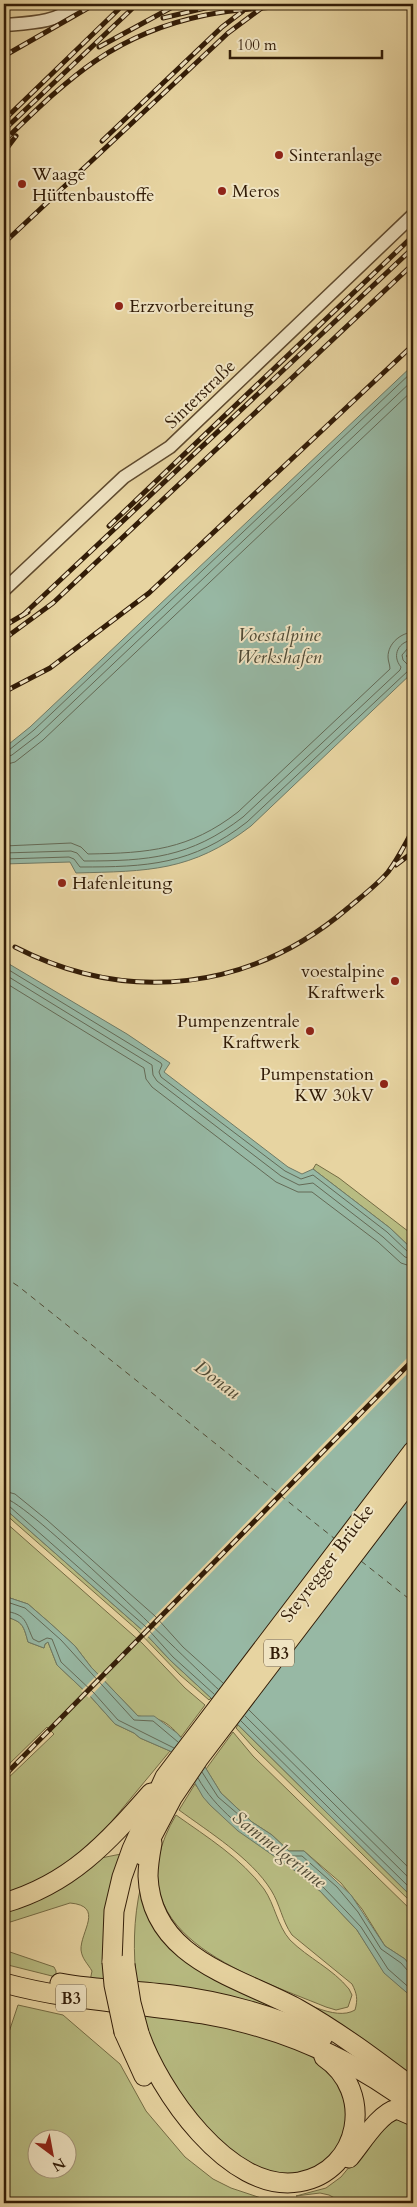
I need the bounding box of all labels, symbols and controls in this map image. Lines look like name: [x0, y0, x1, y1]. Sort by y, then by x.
scale bar: [230, 28, 382, 60]
text: 100 m: [237, 35, 277, 55]
place label: Sinteranlage: [289, 143, 382, 168]
marker: Sinteranlage: [273, 149, 285, 161]
place label: Waage Hüttenbaustoffe: [31, 162, 154, 208]
marker: Waage Hüttenbaustoffe: [16, 178, 28, 190]
place label: Meros: [232, 179, 279, 204]
marker: Meros: [216, 185, 228, 197]
place label: Erzvorbereitung: [129, 294, 255, 319]
marker: Erzvorbereitung: [113, 300, 125, 312]
street label: Sinterstraße: [159, 354, 241, 435]
water label: Voestalpine Werkshafen: [236, 622, 323, 670]
place label: Hafenleitung: [72, 871, 173, 896]
marker: Hafenleitung: [56, 877, 68, 889]
place label: voestalpine Kraftwerk: [301, 959, 385, 1005]
marker: voestalpine Kraftwerk: [389, 975, 401, 987]
place label: Pumpenzentrale Kraftwerk: [177, 1009, 300, 1055]
marker: Pumpenzentrale Kraftwerk: [304, 1025, 316, 1037]
place label: Pumpenstation KW 30kV: [260, 1062, 375, 1108]
marker: Pumpenstation KW 30kV: [378, 1078, 390, 1090]
water label: Donau: [189, 1354, 246, 1406]
street label: Steyregger Brücke: [275, 1499, 380, 1627]
road number: B3: [264, 1640, 294, 1666]
water label: Sammelgerinne: [227, 1805, 332, 1895]
road number: B3: [56, 1985, 86, 2012]
north arrow: [28, 2130, 78, 2180]
text: N: [48, 2153, 69, 2176]

